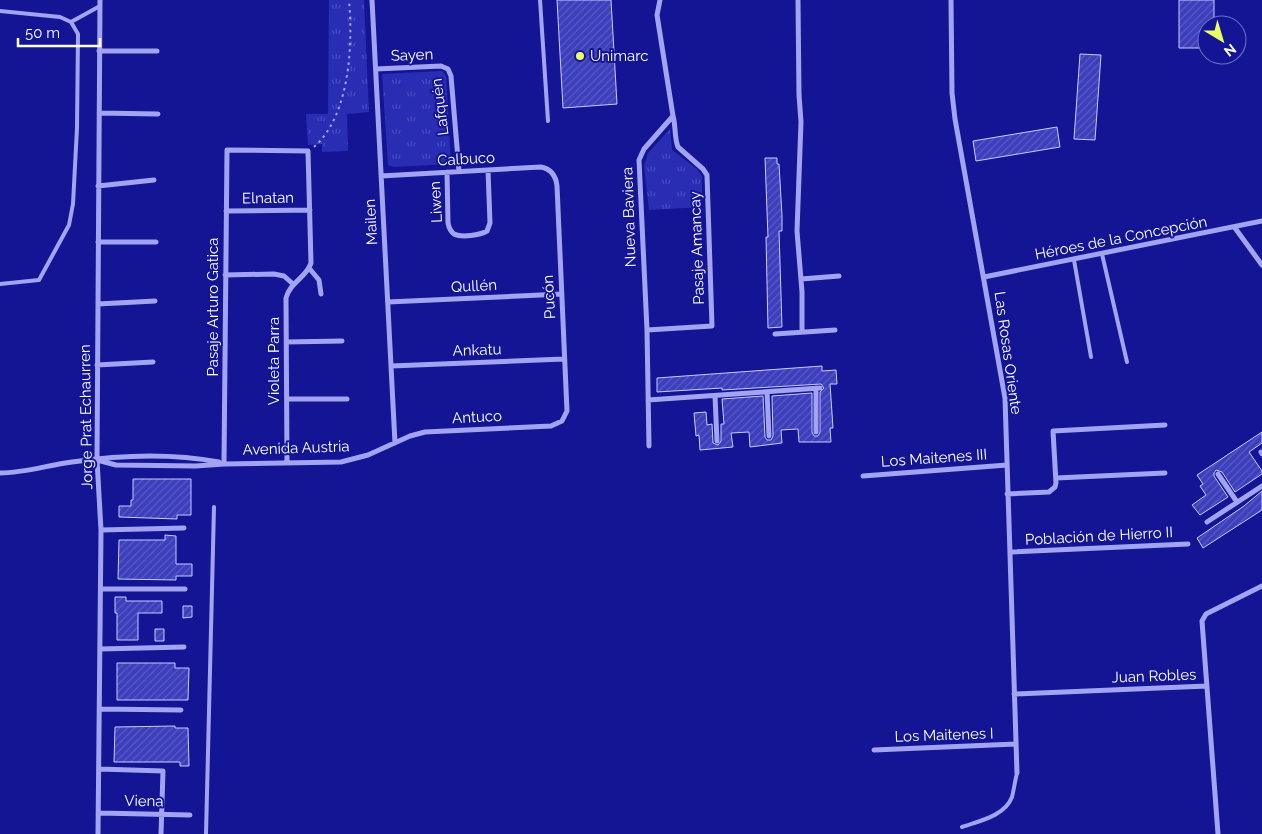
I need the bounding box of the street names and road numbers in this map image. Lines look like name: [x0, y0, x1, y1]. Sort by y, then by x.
street label: Sayen: [390, 45, 434, 65]
street label: Lafquén: [428, 77, 452, 137]
street label: Calbuco: [437, 148, 495, 170]
street label: Nueva Baviera: [618, 167, 640, 267]
street label: Liwen: [426, 181, 446, 223]
street label: Elnatan: [242, 189, 294, 207]
street label: Pasaje Amancay: [686, 191, 708, 305]
street label: Mailen: [361, 198, 381, 246]
street label: Héroes de la Concepción: [1033, 212, 1209, 264]
street label: Pasaje Arturo Gatica: [204, 237, 222, 377]
street label: Pucón: [539, 275, 559, 319]
street label: Qullén: [451, 276, 497, 296]
street label: Las Rosas Oriente: [990, 290, 1026, 416]
street label: Violeta Parra: [265, 317, 283, 405]
street label: Ankatu: [452, 340, 502, 360]
street label: Jorge Prat Echaurren: [76, 344, 96, 490]
street label: Antuco: [452, 407, 502, 427]
street label: Avenida Austria: [242, 437, 350, 459]
street label: Los Maitenes III: [880, 445, 988, 471]
street label: Población de Hierro II: [1025, 523, 1173, 549]
street label: Juan Robles: [1111, 666, 1197, 686]
street label: Los Maitenes I: [894, 724, 994, 746]
street label: Viena: [124, 792, 164, 810]

